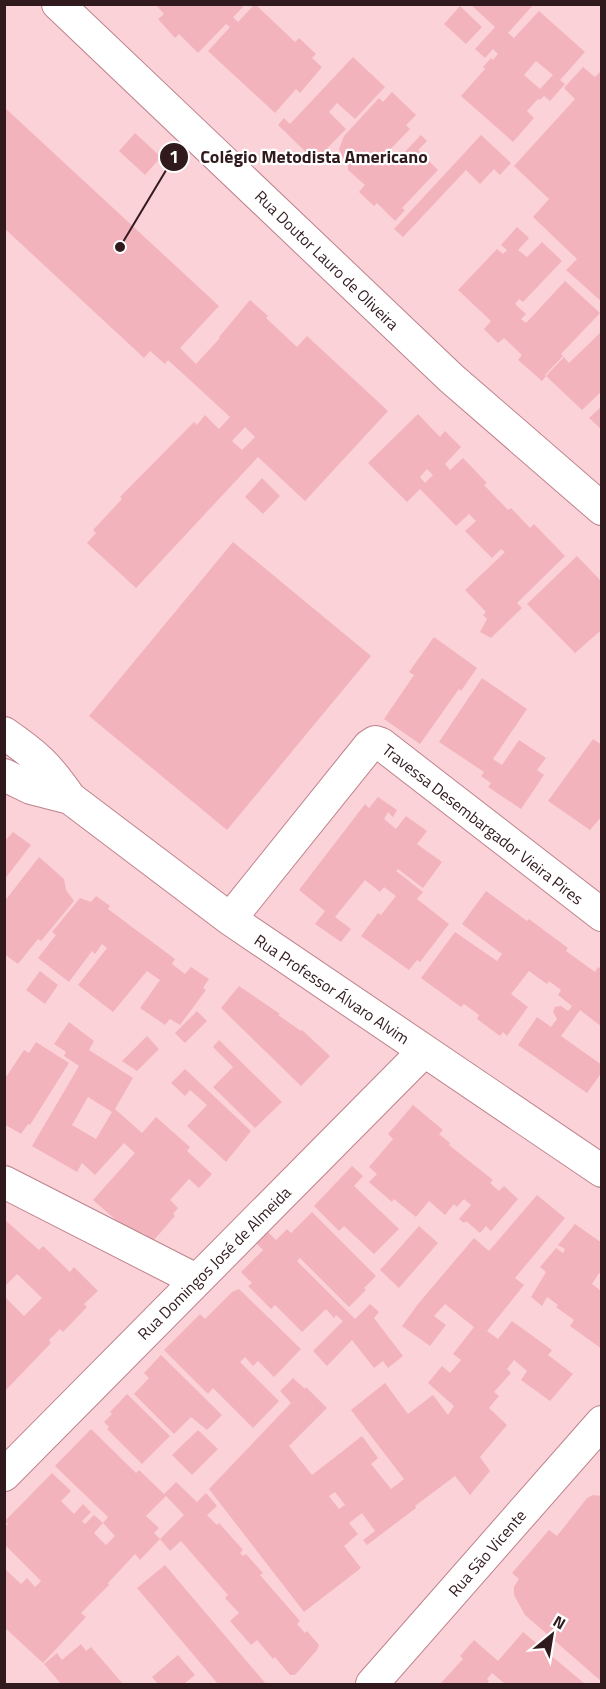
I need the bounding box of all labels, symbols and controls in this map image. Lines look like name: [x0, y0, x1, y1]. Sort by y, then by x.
callout: Colégio Metodista Americano: [159, 139, 440, 175]
text: 1: [169, 143, 179, 170]
text: Colégio Metodista Americano: [200, 143, 428, 170]
street label: Rua Doutor Lauro de Oliveira: [250, 185, 404, 335]
street label: Travessa Desembargador Vieira Pires: [377, 738, 589, 910]
street label: Rua Professor Álvaro Alvim: [250, 928, 414, 1050]
street label: Rua Domingos José de Almeida: [132, 1181, 296, 1345]
street label: Rua São Vicente: [442, 1504, 532, 1602]
north arrow: [522, 1605, 582, 1665]
text: N: [549, 1609, 570, 1635]

